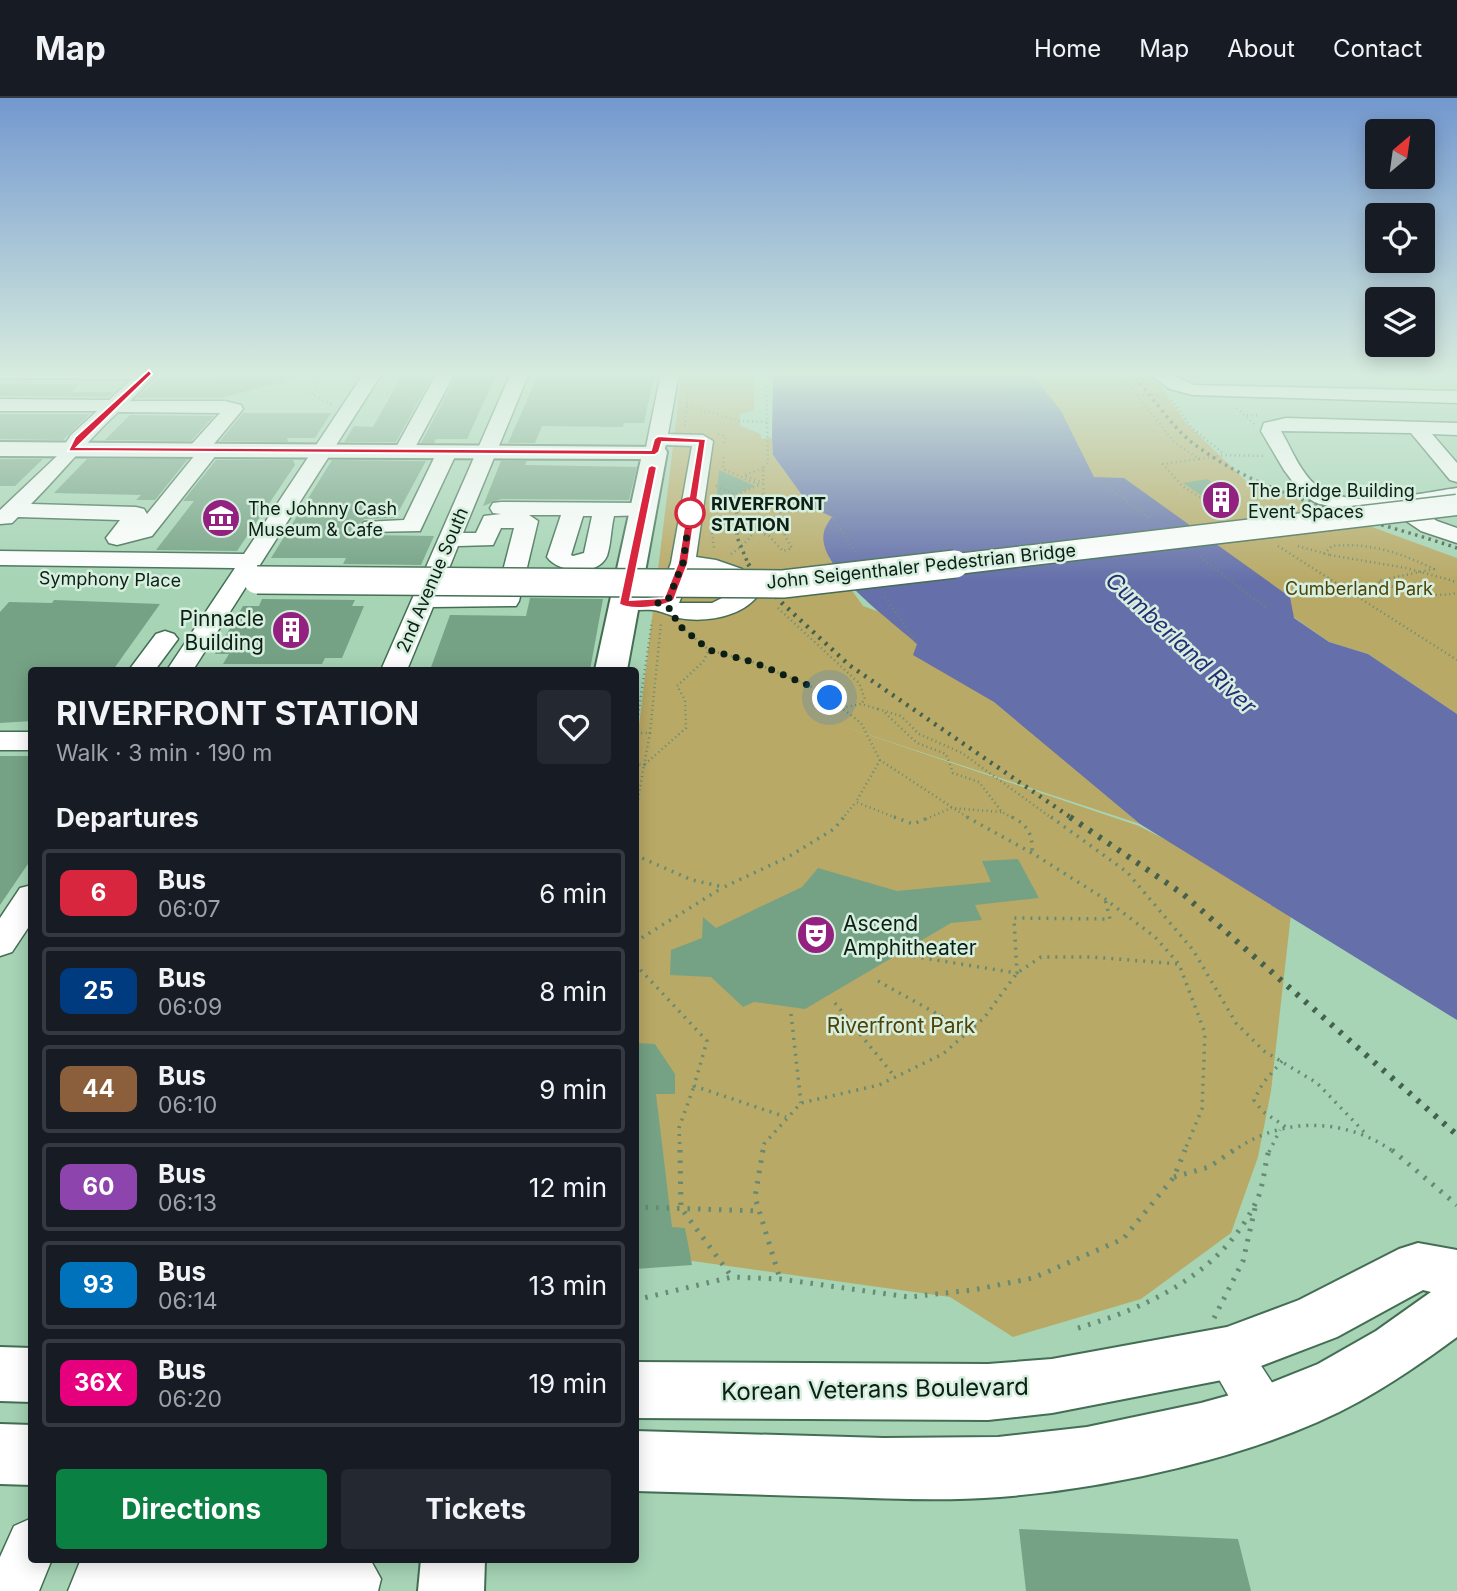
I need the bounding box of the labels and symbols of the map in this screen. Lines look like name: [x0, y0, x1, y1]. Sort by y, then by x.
north arrow: [1365, 119, 1435, 189]
building icon: The Bridge Building Event Spaces: [1200, 479, 1242, 521]
place label: The Bridge Building Event Spaces: [1248, 480, 1415, 522]
place label: RIVERFRONT STATION: [711, 493, 826, 535]
museum icon: The Johnny Cash Museum & Cafe: [200, 497, 242, 539]
place label: The Johnny Cash Museum & Cafe: [248, 498, 397, 540]
marker: RIVERFRONT STATION: [675, 498, 705, 528]
street label: 2nd Avenue South: [392, 504, 472, 656]
street label: John Seigenthaler Pedestrian Bridge: [765, 539, 1077, 593]
water label: Cumberland River: [1100, 566, 1263, 721]
street label: Symphony Place: [39, 567, 181, 591]
park label: Cumberland Park: [1285, 578, 1433, 599]
place label: Pinnacle Building: [180, 606, 264, 655]
building icon: Pinnacle Building: [270, 609, 312, 651]
your location: [812, 680, 847, 715]
place label: Ascend Amphitheater: [843, 911, 977, 960]
theatre icon: Ascend Amphitheater: [795, 914, 837, 956]
park label: Riverfront Park: [827, 1013, 976, 1038]
street label: Korean Veterans Boulevard: [721, 1372, 1029, 1406]

